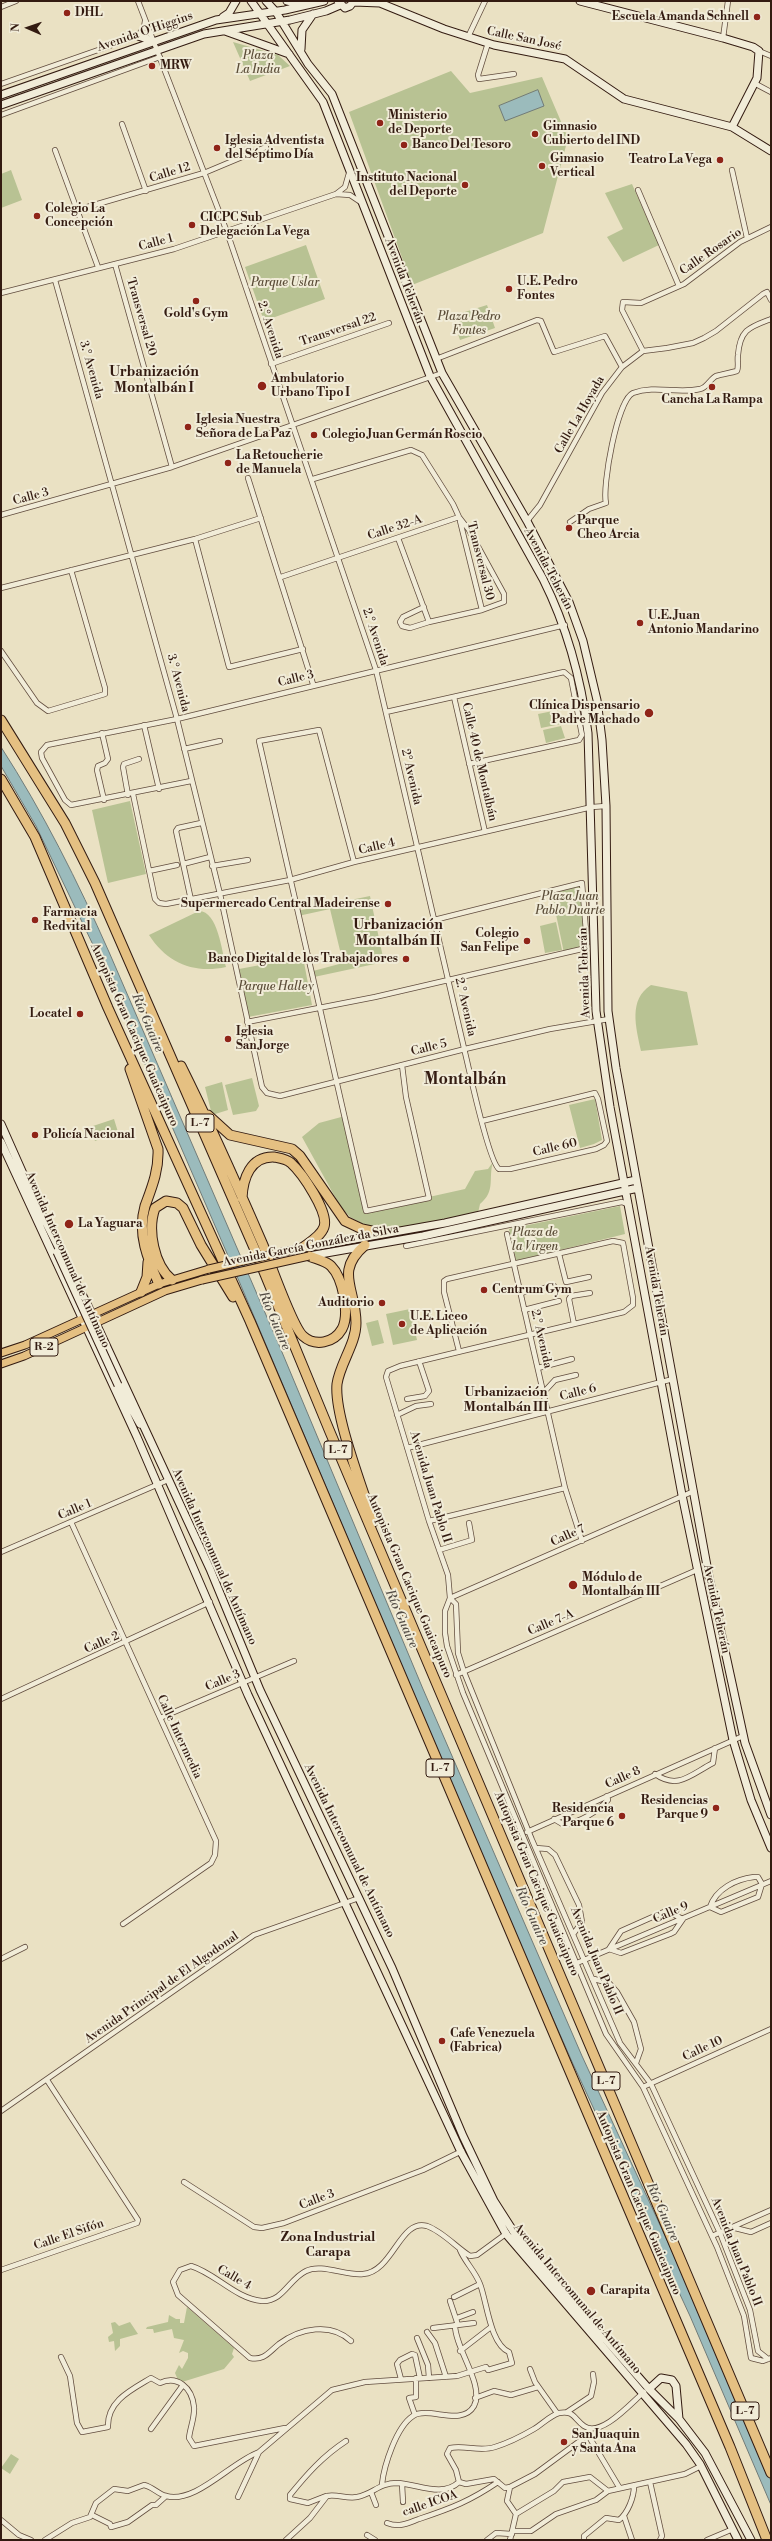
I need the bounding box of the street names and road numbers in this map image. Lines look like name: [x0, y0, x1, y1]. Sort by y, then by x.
street label: Avenida O'Higgins: [95, 9, 195, 55]
street label: Calle San José: [485, 24, 563, 54]
street label: Calle 12: [148, 160, 192, 186]
street label: Calle Rosario: [677, 225, 745, 279]
street label: Calle 1: [137, 231, 175, 255]
street label: Avenida Teherán: [381, 236, 427, 326]
street label: Transversal 20: [123, 276, 159, 358]
street label: 2.° Avenida: [254, 299, 286, 361]
street label: Transversal 22: [298, 310, 378, 350]
street label: 3.° Avenida: [76, 339, 106, 401]
street label: Calle La Hoyada: [552, 374, 608, 456]
street label: Calle 3: [11, 485, 51, 509]
street label: Calle 32-A: [366, 512, 424, 544]
street label: Transversal 30: [463, 520, 497, 602]
street label: Avenida Teherán: [520, 525, 576, 613]
street label: 2.° Avenida: [359, 606, 391, 668]
street label: 3.° Avenida: [163, 652, 193, 714]
street label: Calle 3: [277, 668, 315, 690]
street label: Calle 40 de Montalbán: [458, 701, 500, 823]
street label: 2° Avenida: [398, 748, 424, 806]
street label: Calle 4: [357, 836, 397, 858]
street label: Avenida Teherán: [576, 927, 594, 1019]
street label: Autopista Gran Cacique Guaicaipuro: [87, 941, 181, 1129]
street label: 2.° Avenida: [451, 976, 479, 1038]
street label: Calle 5: [410, 1037, 448, 1059]
road number: L-7: [186, 1114, 214, 1132]
street label: Calle 60: [531, 1136, 579, 1160]
street label: Avenida Intercomunal de Antímano: [21, 1169, 113, 1351]
street label: Avenida García González da Silva: [222, 1222, 400, 1270]
street label: Avenida Teherán: [641, 1245, 671, 1337]
street label: 2.° Avenida: [527, 1308, 555, 1370]
road number: R-2: [30, 1338, 58, 1356]
street label: Calle 6: [558, 1382, 598, 1404]
street label: Avenida Juan Pablo II: [406, 1429, 454, 1545]
road number: L-7: [324, 1441, 352, 1459]
street label: Avenida Intercomunal de Antímano: [168, 1466, 260, 1648]
street label: Autopista Gran Cacique Guaicaipuro: [363, 1491, 455, 1681]
street label: Calle 1: [56, 1497, 94, 1523]
street label: Calle 7: [549, 1522, 587, 1550]
street label: Avenida Teherán: [700, 1563, 732, 1655]
street label: Calle 7-A: [526, 1607, 576, 1639]
street label: Calle 2: [82, 1629, 122, 1657]
street label: Calle 3: [203, 1667, 243, 1695]
street label: Calle Intermedia: [153, 1693, 205, 1781]
road number: L-7: [426, 1759, 454, 1777]
street label: Avenida Intercomunal de Antímano: [301, 1762, 397, 1940]
street label: Calle 8: [603, 1764, 643, 1792]
street label: Autopista Gran Cacique Guaicaipuro: [490, 1789, 582, 1979]
street label: Calle 9: [651, 1899, 691, 1927]
street label: Avenida Juan Pablo II: [567, 1905, 625, 2017]
street label: Avenida Principal de El Algodonal: [82, 1929, 242, 2047]
street label: Calle 10: [681, 2033, 725, 2065]
road number: L-7: [592, 2072, 620, 2090]
street label: Autopista Gran Cacique Guaicaipuro: [592, 2108, 684, 2298]
street label: Calle 3: [297, 2187, 337, 2213]
street label: Avenida Juan Pablo II: [708, 2196, 764, 2308]
street label: Calle El Sifón: [32, 2216, 106, 2254]
street label: Avenida Intercomunal de Antímano: [510, 2221, 644, 2377]
street label: Calle 4: [214, 2262, 254, 2294]
road number: L-7: [731, 2402, 759, 2420]
street label: calle ICOA: [400, 2488, 460, 2520]

